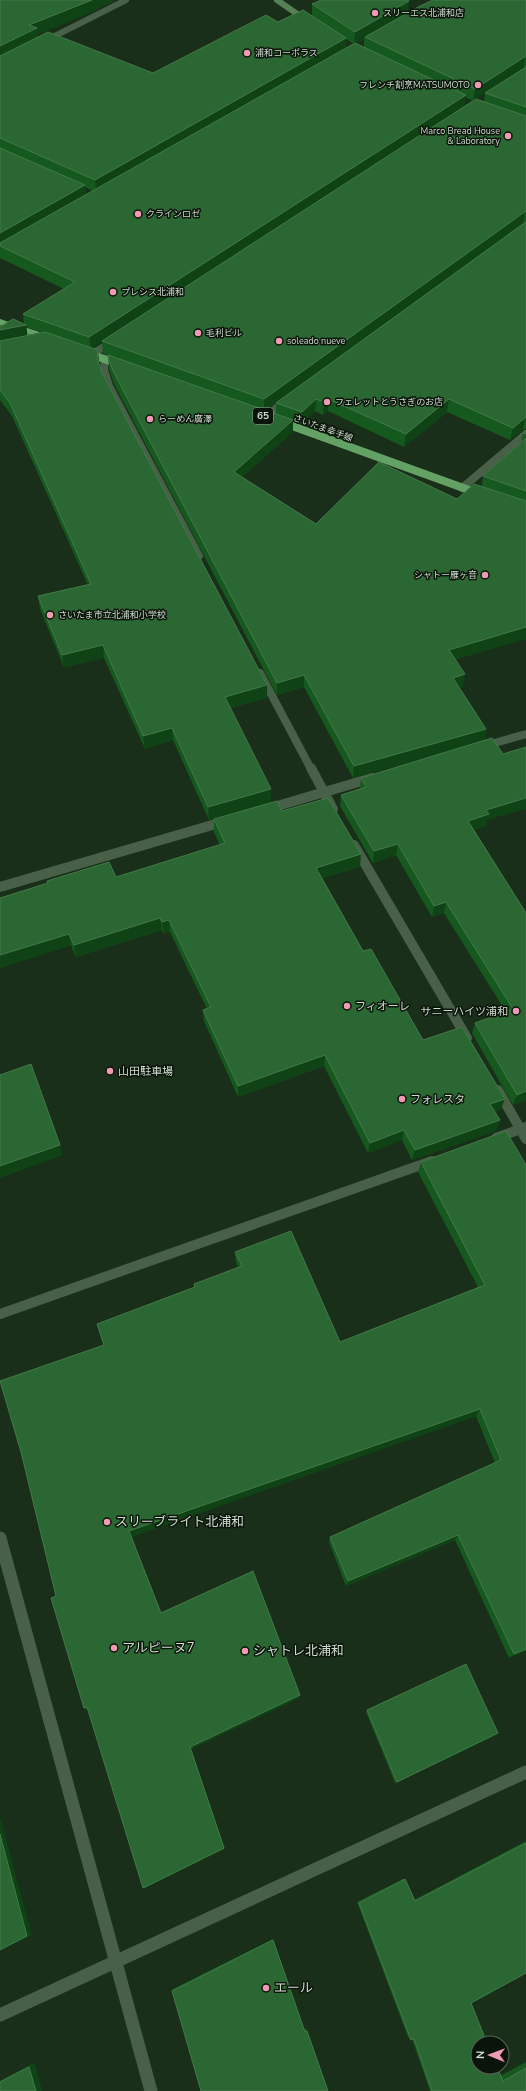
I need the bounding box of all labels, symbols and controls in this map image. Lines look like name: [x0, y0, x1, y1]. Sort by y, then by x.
place label: スリーエス北浦和店: [383, 7, 464, 19]
marker: スリーエス北浦和店: [370, 8, 380, 18]
place label: 浦和コーポラス: [255, 47, 318, 59]
marker: 浦和コーポラス: [242, 48, 252, 58]
place label: フレンチ割烹MATSUMOTO: [359, 79, 470, 91]
marker: フレンチ割烹MATSUMOTO: [473, 80, 483, 90]
place label: Marco Bread House & Laboratory: [421, 125, 500, 147]
marker: Marco Bread House & Laboratory: [503, 131, 513, 141]
place label: クラインロゼ: [146, 208, 200, 220]
marker: クラインロゼ: [133, 209, 143, 219]
place label: プレシス北浦和: [121, 286, 184, 298]
marker: プレシス北浦和: [108, 287, 118, 297]
place label: 毛利ビル: [206, 327, 242, 339]
marker: 毛利ビル: [193, 328, 203, 338]
place label: soleado nueve: [287, 335, 346, 347]
marker: soleado nueve: [274, 336, 284, 346]
place label: フェレットとうさぎのお店: [335, 396, 443, 408]
marker: フェレットとうさぎのお店: [322, 397, 332, 407]
road number: 65: [253, 408, 273, 424]
street label: さいたま幸手線: [291, 412, 355, 445]
place label: らーめん廣澤: [158, 413, 212, 425]
marker: らーめん廣澤: [145, 414, 155, 424]
place label: シャトー雁ヶ音: [414, 569, 477, 581]
marker: シャトー雁ヶ音: [480, 570, 490, 580]
place label: さいたま市立北浦和小学校: [58, 609, 166, 621]
marker: さいたま市立北浦和小学校: [45, 610, 55, 620]
place label: フィオーレ: [355, 999, 410, 1014]
marker: フィオーレ: [342, 1001, 352, 1011]
place label: サニーハイツ浦和: [420, 1004, 508, 1019]
marker: サニーハイツ浦和: [511, 1006, 521, 1016]
place label: 山田駐車場: [118, 1064, 173, 1079]
marker: 山田駐車場: [105, 1066, 115, 1076]
place label: フォレスタ: [410, 1092, 465, 1107]
marker: フォレスタ: [397, 1094, 407, 1104]
place label: スリーブライト北浦和: [115, 1513, 244, 1531]
marker: スリーブライト北浦和: [102, 1517, 112, 1527]
place label: アルピーヌ7: [122, 1639, 195, 1657]
place label: シャトレ北浦和: [253, 1642, 344, 1660]
marker: アルピーヌ7: [109, 1643, 119, 1653]
marker: シャトレ北浦和: [240, 1646, 250, 1656]
place label: エール: [274, 1979, 313, 1997]
marker: エール: [261, 1983, 271, 1993]
north arrow: [470, 2035, 510, 2075]
text: N: [473, 2051, 488, 2059]

